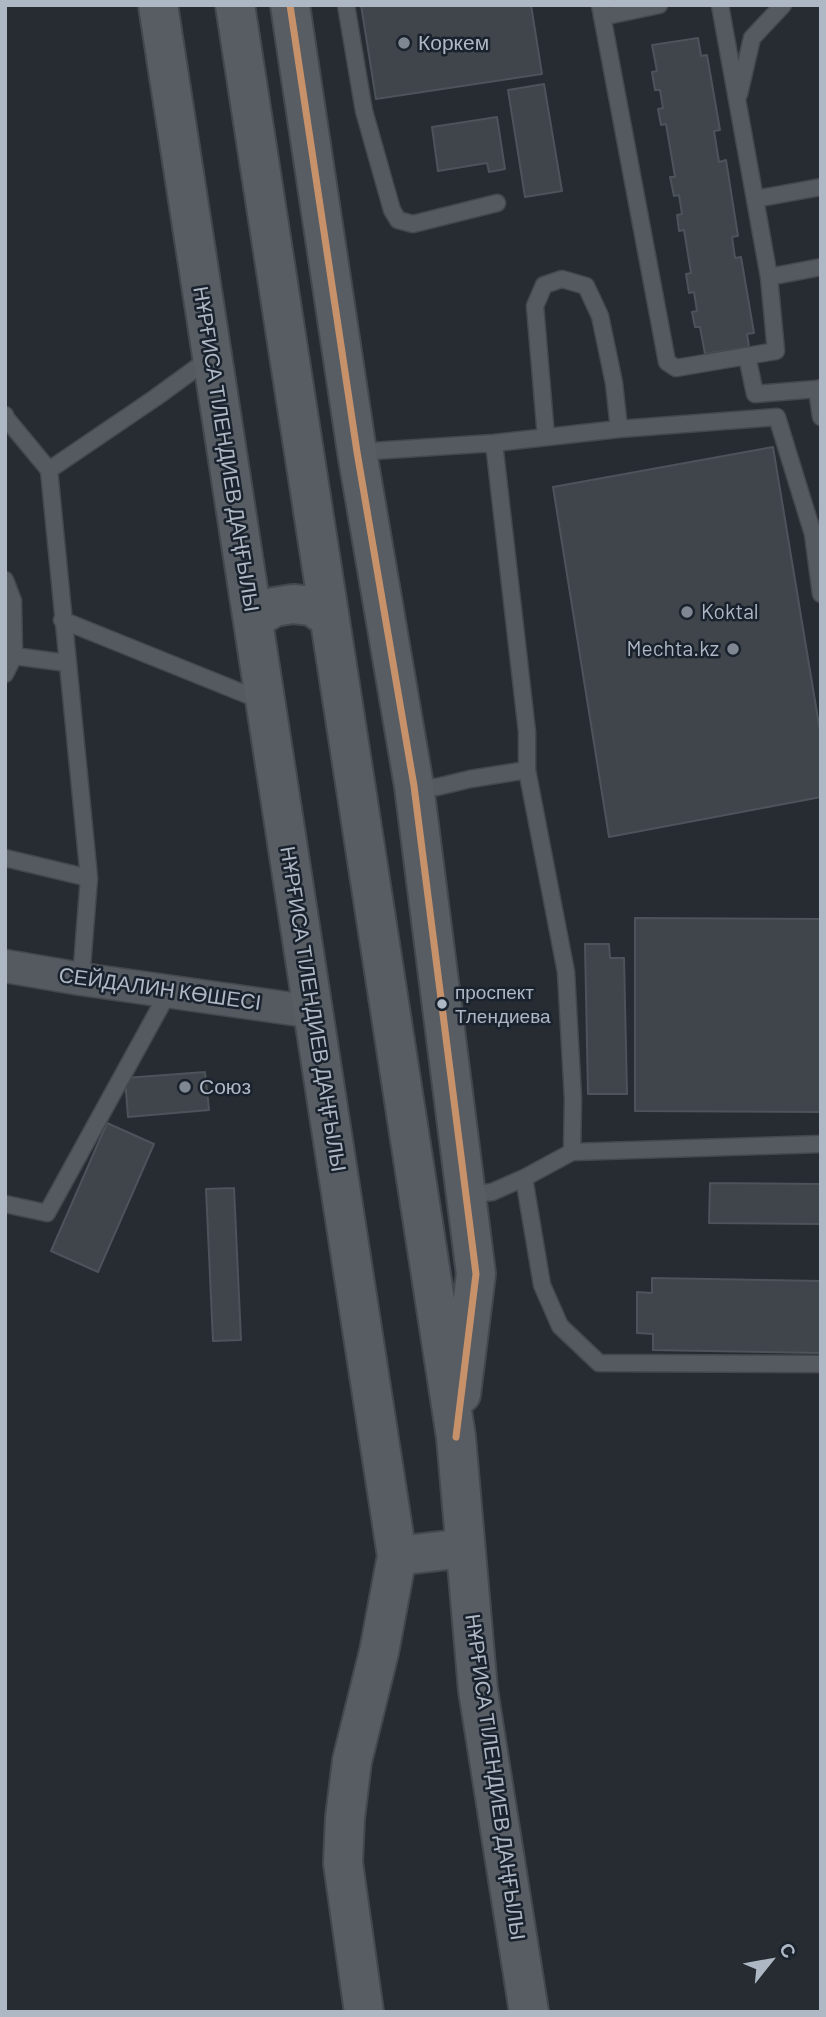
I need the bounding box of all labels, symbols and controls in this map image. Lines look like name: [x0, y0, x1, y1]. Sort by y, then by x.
place label: Коркем: [418, 30, 489, 56]
marker: Коркем: [396, 35, 412, 51]
street label: НҰРҒИСА ТІЛЕНДИЕВ ДАҢҒЫЛЫ: [188, 285, 264, 613]
place label: Koktal: [701, 599, 759, 625]
marker: Koktal: [679, 604, 695, 620]
place label: Mechta.kz: [626, 636, 719, 662]
marker: Mechta.kz: [725, 641, 741, 657]
street label: НҰРҒИСА ТІЛЕНДИЕВ ДАҢҒЫЛЫ: [275, 845, 351, 1173]
street label: СЕЙДАЛИН КӨШЕСІ: [57, 962, 263, 1016]
place label: проспект Тлендиева: [455, 982, 551, 1026]
marker: проспект Тлендиева: [435, 997, 449, 1011]
place label: Союз: [199, 1074, 251, 1100]
marker: Союз: [177, 1079, 193, 1095]
street label: НҰРҒИСА ТІЛЕНДИЕВ ДАҢҒЫЛЫ: [460, 1612, 530, 1942]
north arrow: [735, 1926, 805, 1996]
text: С: [775, 1938, 802, 1962]

